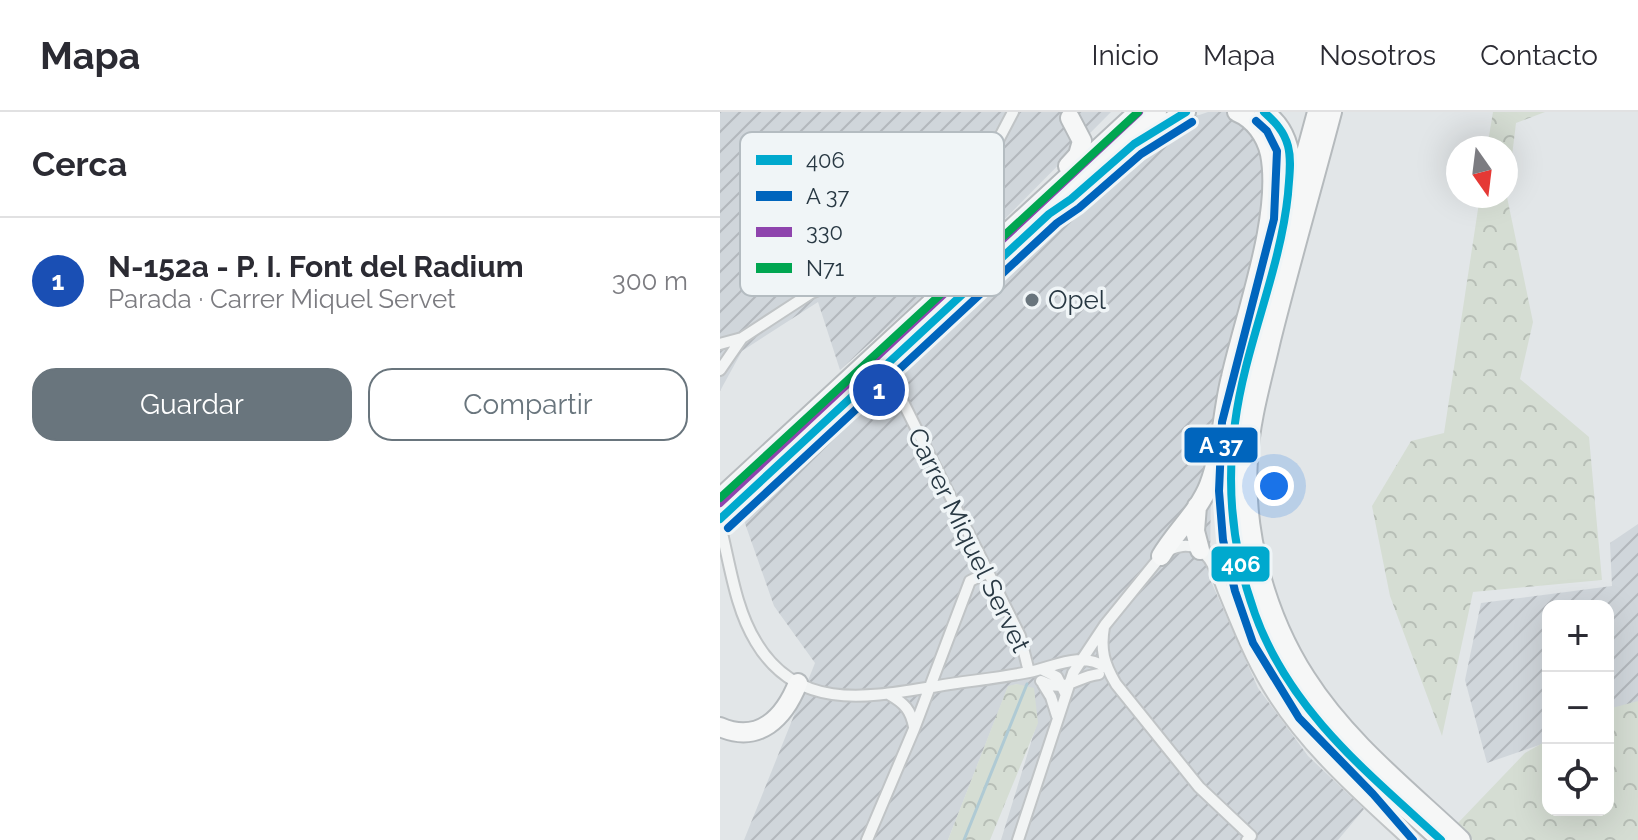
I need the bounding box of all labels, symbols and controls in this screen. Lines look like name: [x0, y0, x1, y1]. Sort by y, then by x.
text: Mapa: [40, 33, 140, 78]
text: Inicio: [1091, 39, 1159, 72]
text: Mapa: [1203, 39, 1275, 72]
text: Nosotros: [1319, 39, 1436, 72]
text: Contacto: [1480, 39, 1598, 72]
legend: [740, 132, 1004, 296]
north arrow: [1446, 136, 1518, 208]
text: Cerca: [32, 144, 127, 184]
text: 406: [806, 147, 845, 173]
text: A 37: [806, 183, 849, 209]
text: 330: [806, 219, 843, 245]
text: N-152a - P. I. Font del Radium: [108, 249, 524, 284]
text: N71: [806, 255, 844, 281]
text: 1: [52, 266, 64, 296]
text: 300 m: [612, 266, 688, 296]
text: Parada · Carrer Miquel Servet: [108, 284, 456, 314]
place label: Opel: [1048, 285, 1107, 315]
marker: Opel: [1023, 291, 1041, 309]
pin: 1: [853, 360, 905, 420]
button: Guardar: [32, 368, 352, 441]
button: Compartir: [368, 368, 688, 441]
street label: Carrer Miquel Servet: [902, 423, 1036, 657]
line badge: A 37: [1183, 426, 1259, 464]
text: A 37: [1199, 432, 1244, 458]
your location: [1254, 466, 1294, 506]
line badge: 406: [1210, 545, 1271, 583]
text: 406: [1221, 551, 1261, 577]
map controls: [1542, 600, 1614, 816]
button: +: [1542, 600, 1614, 672]
button: −: [1542, 672, 1614, 744]
button: locate: [1542, 744, 1614, 816]

